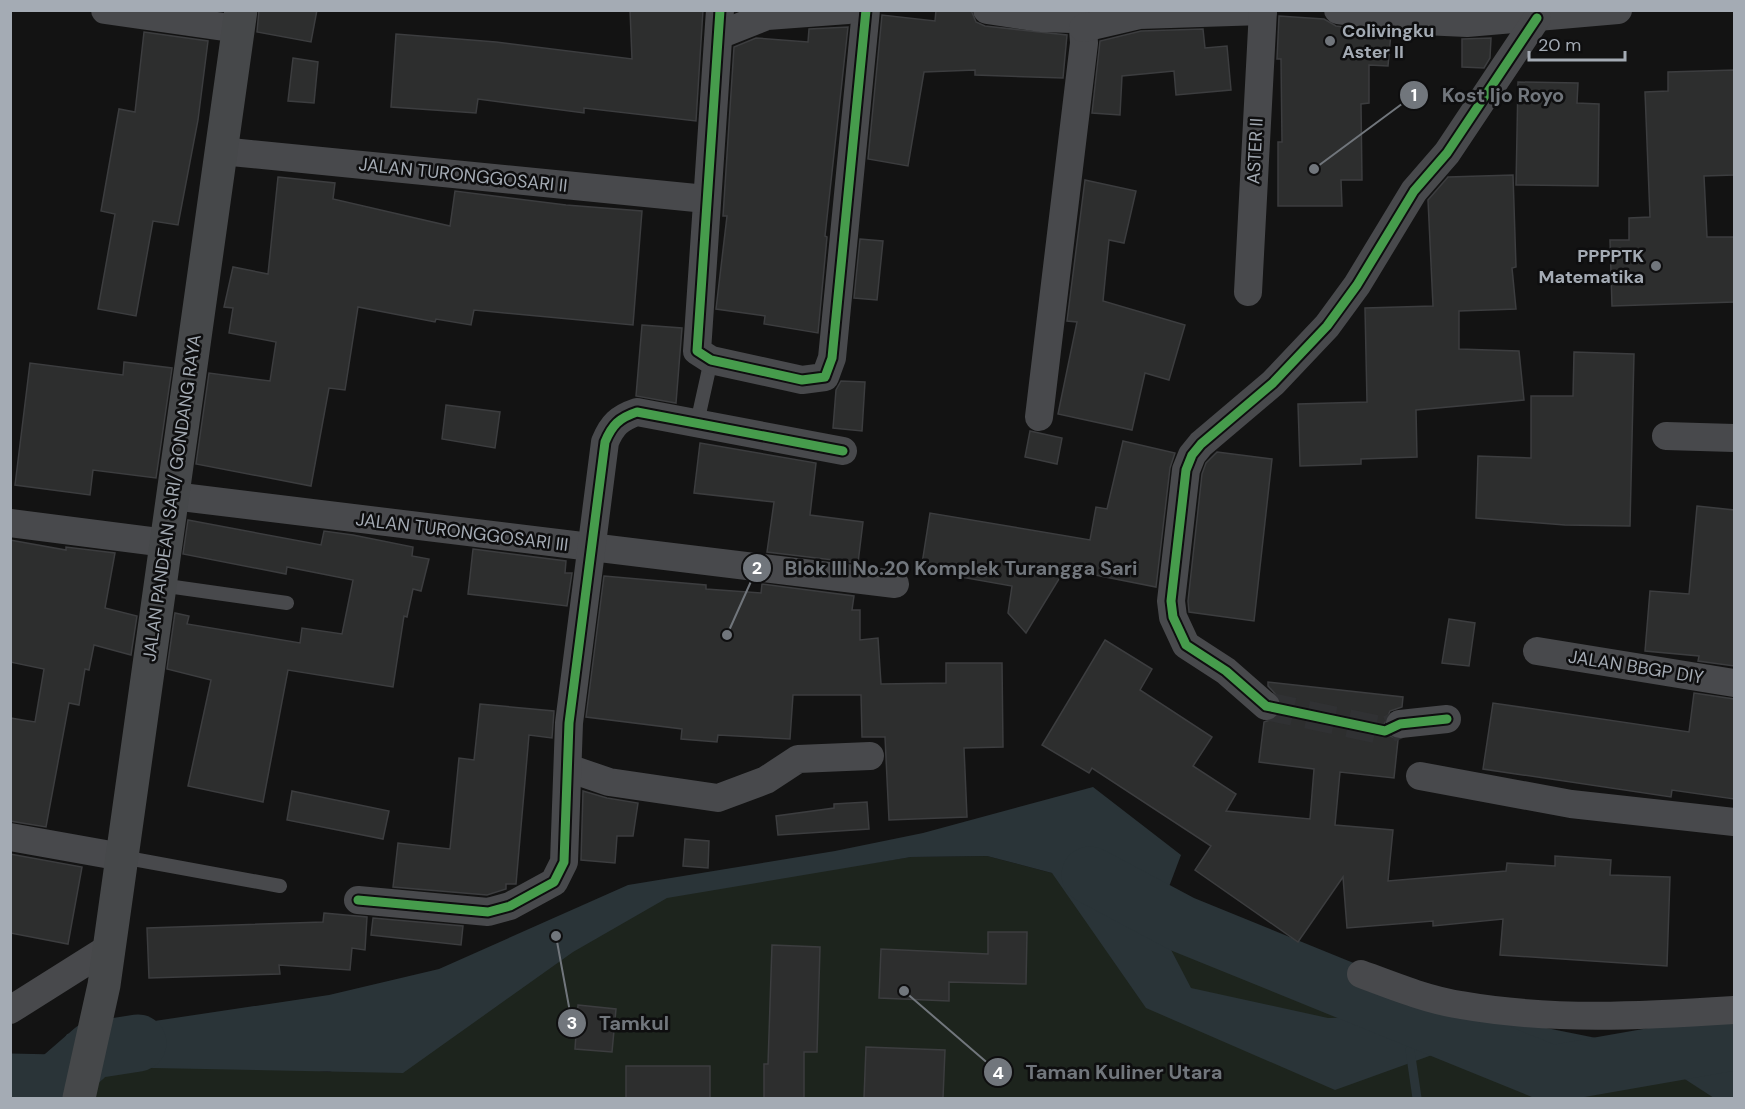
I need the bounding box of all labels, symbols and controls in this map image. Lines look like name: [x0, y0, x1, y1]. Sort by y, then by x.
place label: Colivingku Aster II: [1342, 19, 1434, 64]
scale bar: [1529, 24, 1625, 62]
text: 20 m: [1538, 33, 1581, 57]
marker: Colivingku Aster II: [1323, 34, 1337, 48]
callout: Kost Ijo Royo: [1399, 76, 1576, 114]
text: Kost Ijo Royo: [1442, 82, 1564, 108]
text: 1: [1411, 83, 1417, 107]
street label: ASTER II: [1241, 117, 1269, 185]
street label: JALAN TURONGGOSARI II: [357, 152, 569, 198]
place label: PPPPTK Matematika: [1538, 244, 1644, 289]
marker: PPPPTK Matematika: [1649, 259, 1663, 273]
street label: JALAN PANDEAN SARI/ GONDANG RAYA: [137, 333, 207, 663]
street label: JALAN TURONGGOSARI III: [354, 507, 570, 557]
callout: Blok III No.20 Komplek Turangga Sari: [742, 549, 1149, 587]
text: Blok III No.20 Komplek Turangga Sari: [785, 555, 1137, 581]
text: 2: [752, 556, 762, 580]
street label: JALAN BBGP DIY: [1567, 644, 1706, 690]
callout: Tamkul: [557, 1004, 681, 1042]
text: Tamkul: [599, 1010, 669, 1036]
text: 3: [567, 1011, 577, 1035]
callout: Taman Kuliner Utara: [983, 1053, 1234, 1091]
text: Taman Kuliner Utara: [1026, 1059, 1222, 1085]
text: 4: [992, 1061, 1004, 1085]

